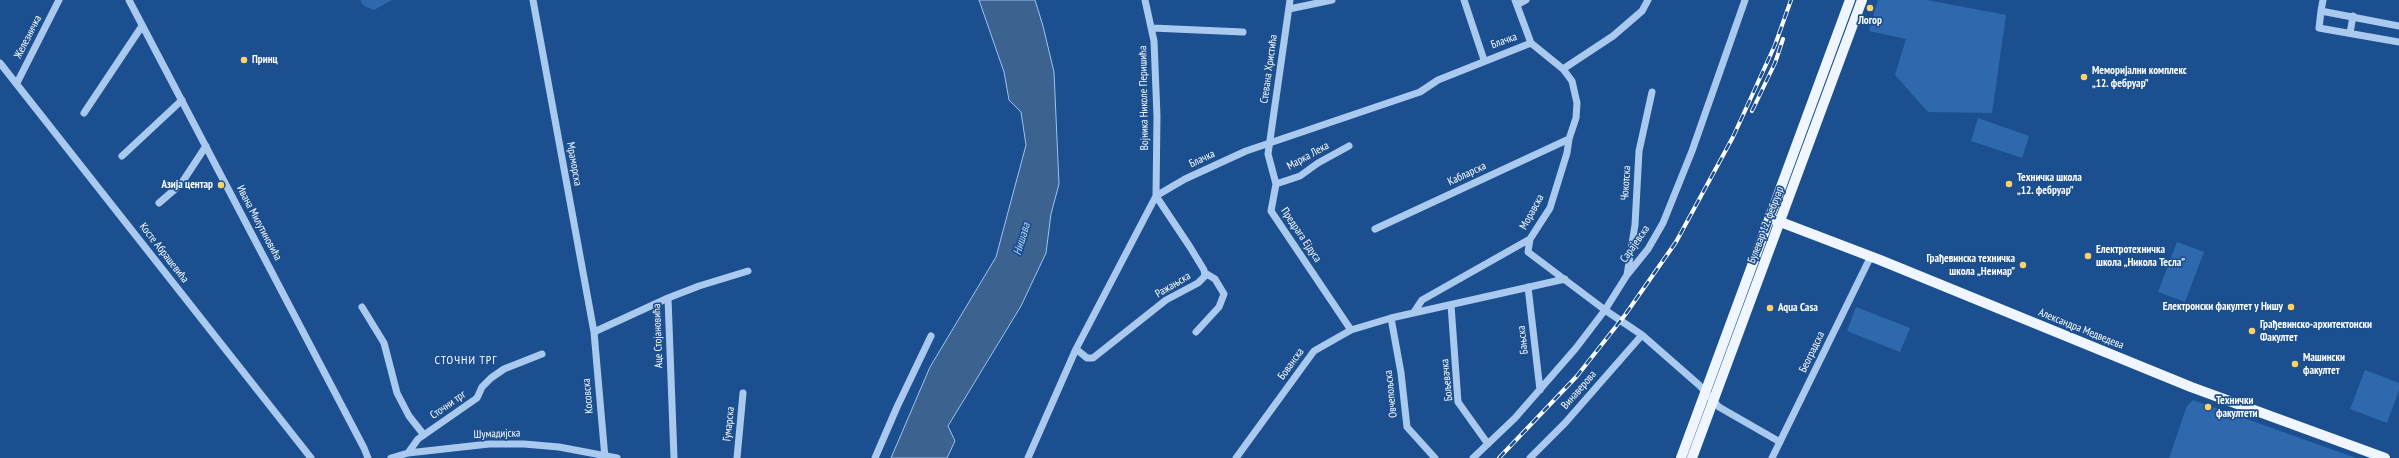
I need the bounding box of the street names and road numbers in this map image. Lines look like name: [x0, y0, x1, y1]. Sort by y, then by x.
street label: Железничка: [12, 13, 44, 61]
street label: Блачка: [1489, 30, 1519, 52]
street label: Стевана Христића: [1258, 34, 1280, 104]
street label: Војника Николе Перишића: [1136, 46, 1152, 150]
street label: Марка Лека: [1285, 139, 1331, 173]
street label: Мраморска: [564, 141, 584, 187]
street label: Блачка: [1187, 147, 1217, 171]
street label: Кабларска: [1446, 159, 1488, 189]
street label: Чокотска: [1618, 165, 1634, 201]
street label: Ивана Милутиновића: [234, 183, 284, 263]
street label: Булевар 12. фебруар: [1745, 185, 1787, 265]
street label: Моравска: [1517, 192, 1547, 232]
street label: Предрага Ејдуса: [1278, 205, 1324, 265]
street label: Косте Абрашевића: [136, 220, 192, 286]
street label: Сарајевска: [1617, 223, 1653, 265]
street label: Ражањска: [1153, 269, 1193, 301]
street label: Аце Стојановића: [650, 304, 666, 368]
street label: Александра Медведева: [2036, 306, 2126, 352]
street label: Бањска: [1515, 325, 1531, 355]
street label: Београдска: [1796, 329, 1828, 375]
street label: Бованска: [1275, 346, 1307, 382]
street label: Бољевачка: [1438, 358, 1456, 402]
street label: Винаверова: [1559, 368, 1599, 412]
street label: Овчепољска: [1382, 370, 1400, 418]
street label: Косовска: [580, 378, 596, 414]
street label: Сточни трг: [428, 388, 468, 422]
street label: Гумарска: [721, 406, 737, 442]
street label: Шумадијска: [474, 427, 520, 441]

